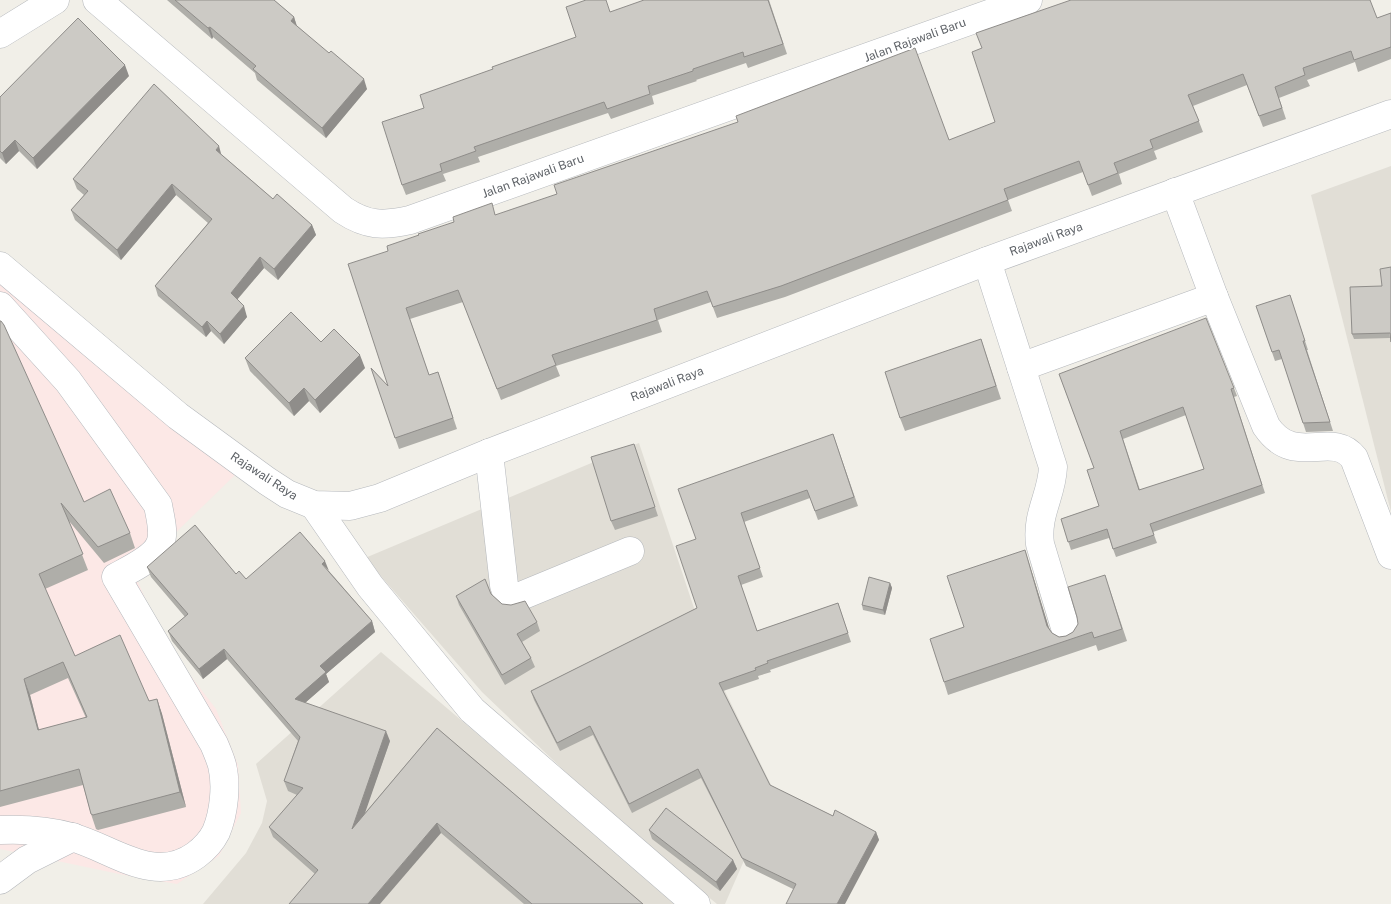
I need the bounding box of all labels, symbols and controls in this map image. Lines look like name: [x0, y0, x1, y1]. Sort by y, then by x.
street label: Jalan Rajawali Baru: [862, 15, 968, 65]
street label: Jalan Rajawali Baru: [480, 151, 586, 201]
street label: Rajawali Raya: [1007, 219, 1085, 259]
street label: Rajawali Raya: [629, 364, 705, 404]
street label: Rajawali Raya: [228, 449, 300, 503]

